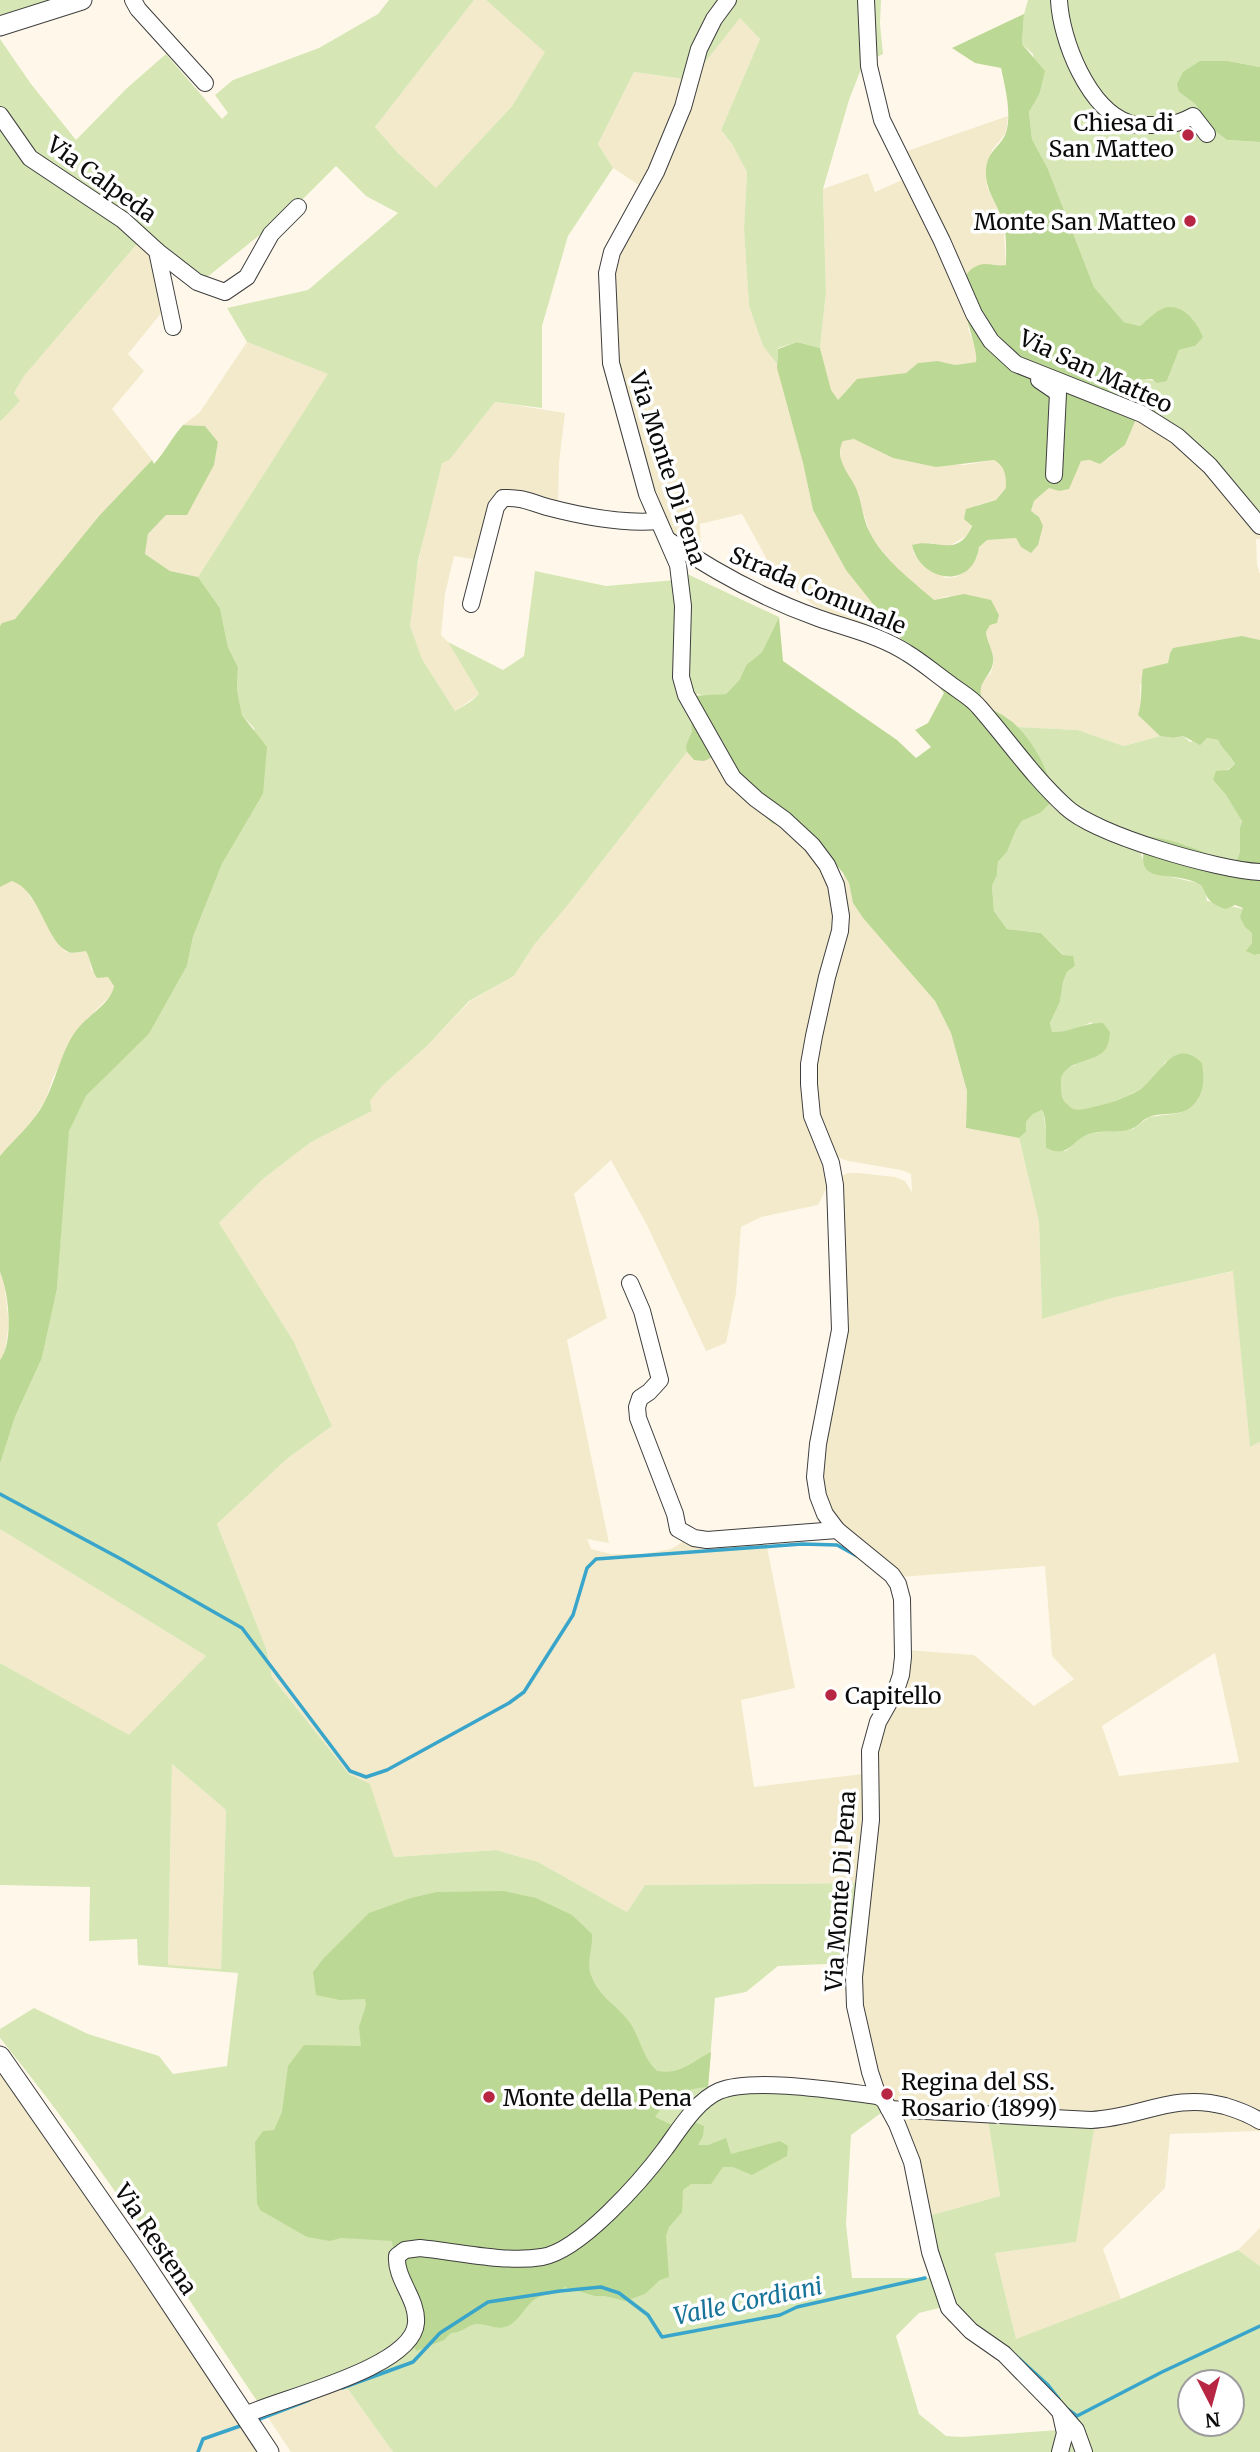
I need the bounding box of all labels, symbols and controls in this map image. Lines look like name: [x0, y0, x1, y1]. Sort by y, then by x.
place label: Chiesa di San Matteo: [1049, 108, 1174, 163]
marker: Chiesa di San Matteo: [1180, 127, 1196, 143]
street label: Via Calpeda: [41, 129, 162, 228]
place label: Monte San Matteo: [974, 207, 1176, 236]
marker: Monte San Matteo: [1182, 213, 1198, 229]
street label: Via San Matteo: [1014, 322, 1177, 419]
street label: Via Monte Di Pena: [623, 367, 713, 568]
street label: Strada Comunale: [726, 540, 910, 640]
place label: Capitello: [845, 1681, 942, 1710]
marker: Capitello: [823, 1687, 839, 1703]
street label: Via Monte Di Pena: [818, 1789, 861, 1993]
place label: Regina del SS. Rosario (1899): [901, 2067, 1057, 2122]
place label: Monte della Pena: [503, 2083, 692, 2112]
marker: Regina del SS. Rosario (1899): [879, 2086, 895, 2102]
marker: Monte della Pena: [481, 2089, 497, 2105]
street label: Via Restena: [108, 2177, 204, 2300]
water label: Valle Cordiani: [671, 2270, 825, 2332]
north arrow: [1176, 2368, 1246, 2438]
text: N: [1204, 2407, 1221, 2433]

